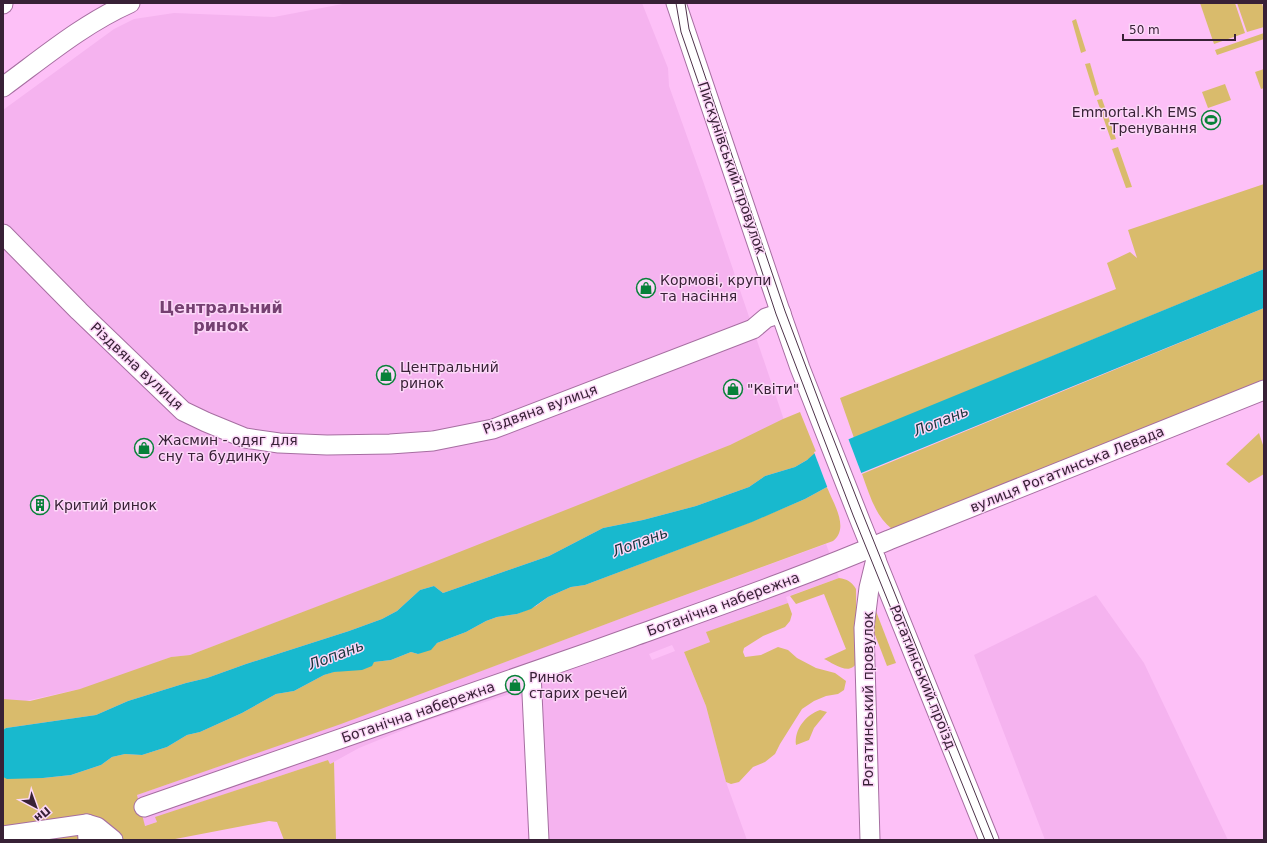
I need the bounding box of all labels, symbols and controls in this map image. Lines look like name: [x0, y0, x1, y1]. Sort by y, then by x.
scale bar: [1123, 16, 1235, 42]
text: 50 m: [1129, 23, 1160, 37]
street label: Пискунівський провулок: [695, 80, 769, 256]
place label: Emmortal.Kh EMS - Тренування: [1072, 104, 1197, 136]
sports icon: Emmortal.Kh EMS - Тренування: [1200, 109, 1222, 131]
place label: Кормові, крупи та насіння: [660, 272, 771, 304]
shop icon: Кормові, крупи та насіння: [635, 277, 657, 299]
district label: Центральний ринок: [159, 298, 283, 335]
street label: Різдвяна вулиця: [87, 319, 187, 413]
place label: Центральний ринок: [400, 359, 499, 391]
shop icon: Центральний ринок: [375, 364, 397, 386]
shop icon: "Квіти": [722, 378, 744, 400]
street label: Різдвяна вулиця: [480, 381, 600, 437]
place label: "Квіти": [747, 381, 799, 397]
water label: Лопань: [910, 402, 971, 441]
street label: вулиця Рогатинська Левада: [968, 423, 1166, 515]
place label: Жасмин - одяг для сну та будинку: [158, 432, 298, 464]
shop icon: Жасмин - одяг для сну та будинку: [133, 437, 155, 459]
building icon: Критий ринок: [29, 494, 51, 516]
place label: Критий ринок: [54, 497, 157, 513]
water label: Лопань: [609, 523, 670, 561]
street label: Ботанічна набережна: [645, 569, 801, 639]
street label: Рогатинський проїзд: [887, 603, 959, 751]
street label: Рогатинський провулок: [860, 611, 876, 787]
water label: Лопань: [305, 636, 366, 674]
place label: Ринок старих речей: [529, 669, 628, 701]
shop icon: Ринок старих речей: [504, 674, 526, 696]
street label: Ботанічна набережна: [339, 678, 497, 746]
north arrow: [16, 787, 56, 827]
text: Пн: [32, 804, 53, 825]

